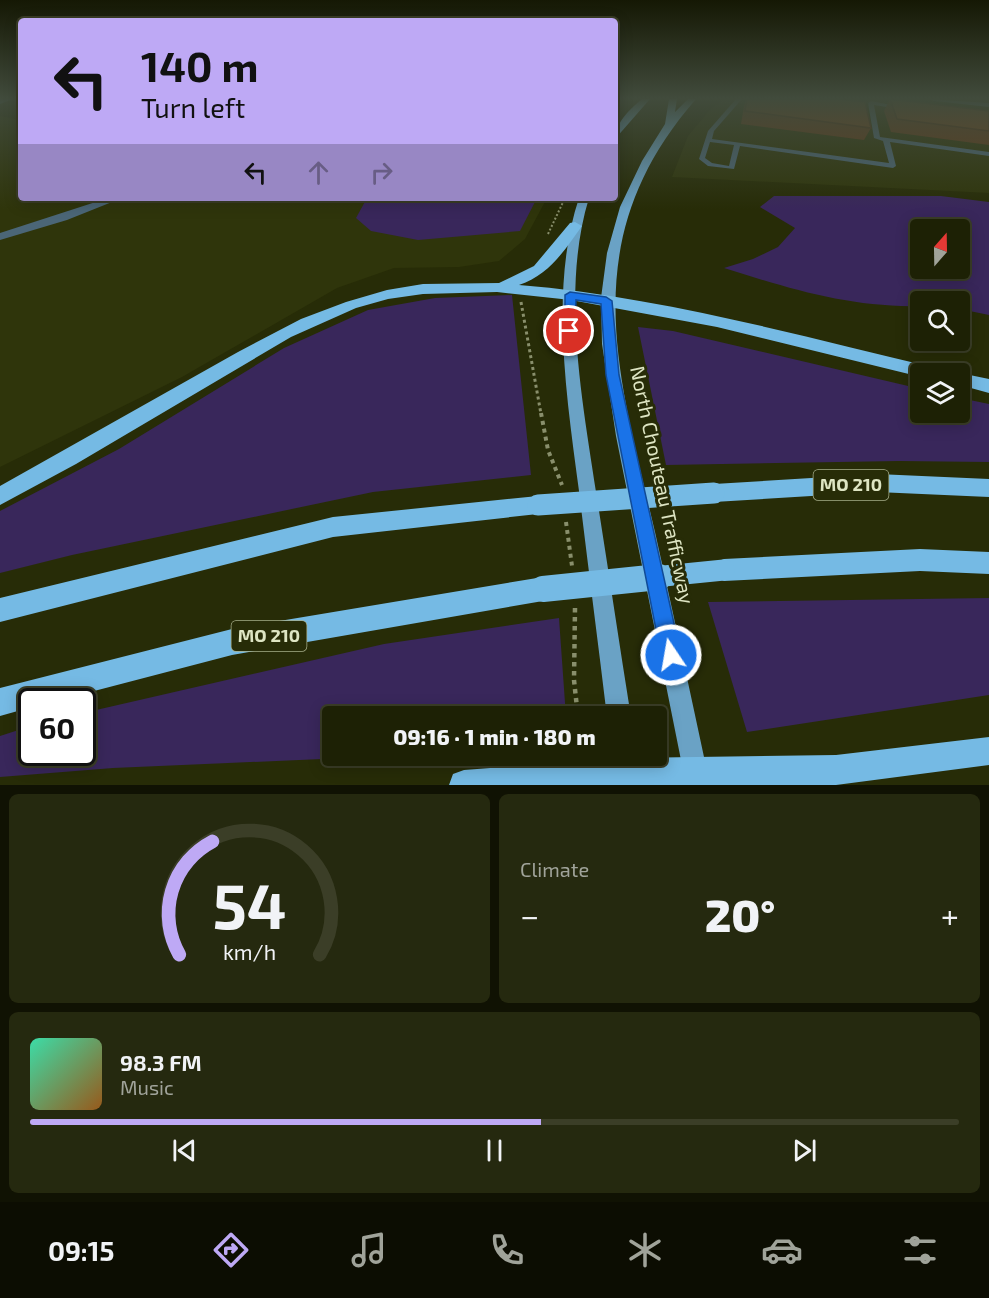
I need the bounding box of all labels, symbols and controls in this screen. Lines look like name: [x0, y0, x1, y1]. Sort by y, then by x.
text: 140 m: [141, 40, 258, 90]
icon: left: [42, 42, 120, 120]
text: Turn left: [141, 91, 245, 123]
icon: left: [239, 156, 272, 189]
icon: ahead: [302, 156, 335, 189]
icon: right: [365, 156, 398, 189]
north arrow: [910, 219, 970, 279]
map controls: [910, 219, 970, 423]
button: search: [910, 291, 970, 351]
pin: [543, 305, 594, 356]
icon: arrive: [552, 314, 585, 347]
button: layers: [910, 363, 970, 423]
street label: North Chouteau Trafficway: [626, 364, 700, 606]
road number: MO 210: [814, 470, 888, 500]
road number: MO 210: [232, 621, 306, 651]
position arrow: [639, 623, 703, 687]
speed limit sign: 60: [18, 688, 96, 766]
text: 09:16 · 1 min · 180 m: [393, 723, 596, 749]
text: Climate: [520, 857, 589, 881]
text: 54: [212, 867, 287, 942]
text: 20°: [705, 887, 775, 941]
text: −: [520, 895, 539, 935]
text: +: [941, 895, 959, 935]
text: km/h: [223, 940, 276, 965]
text: 98.3 FM: [120, 1049, 202, 1075]
text: Music: [120, 1075, 174, 1099]
icon: previous: [168, 1134, 201, 1167]
icon: pause: [478, 1134, 511, 1167]
icon: next: [788, 1134, 821, 1167]
icon: directions: [210, 1229, 252, 1271]
icon: music: [348, 1229, 390, 1271]
icon: phone: [486, 1229, 528, 1271]
icon: climate: [624, 1229, 666, 1271]
icon: car: [761, 1229, 803, 1271]
icon: filters: [899, 1229, 941, 1271]
text: 09:15: [48, 1234, 114, 1266]

